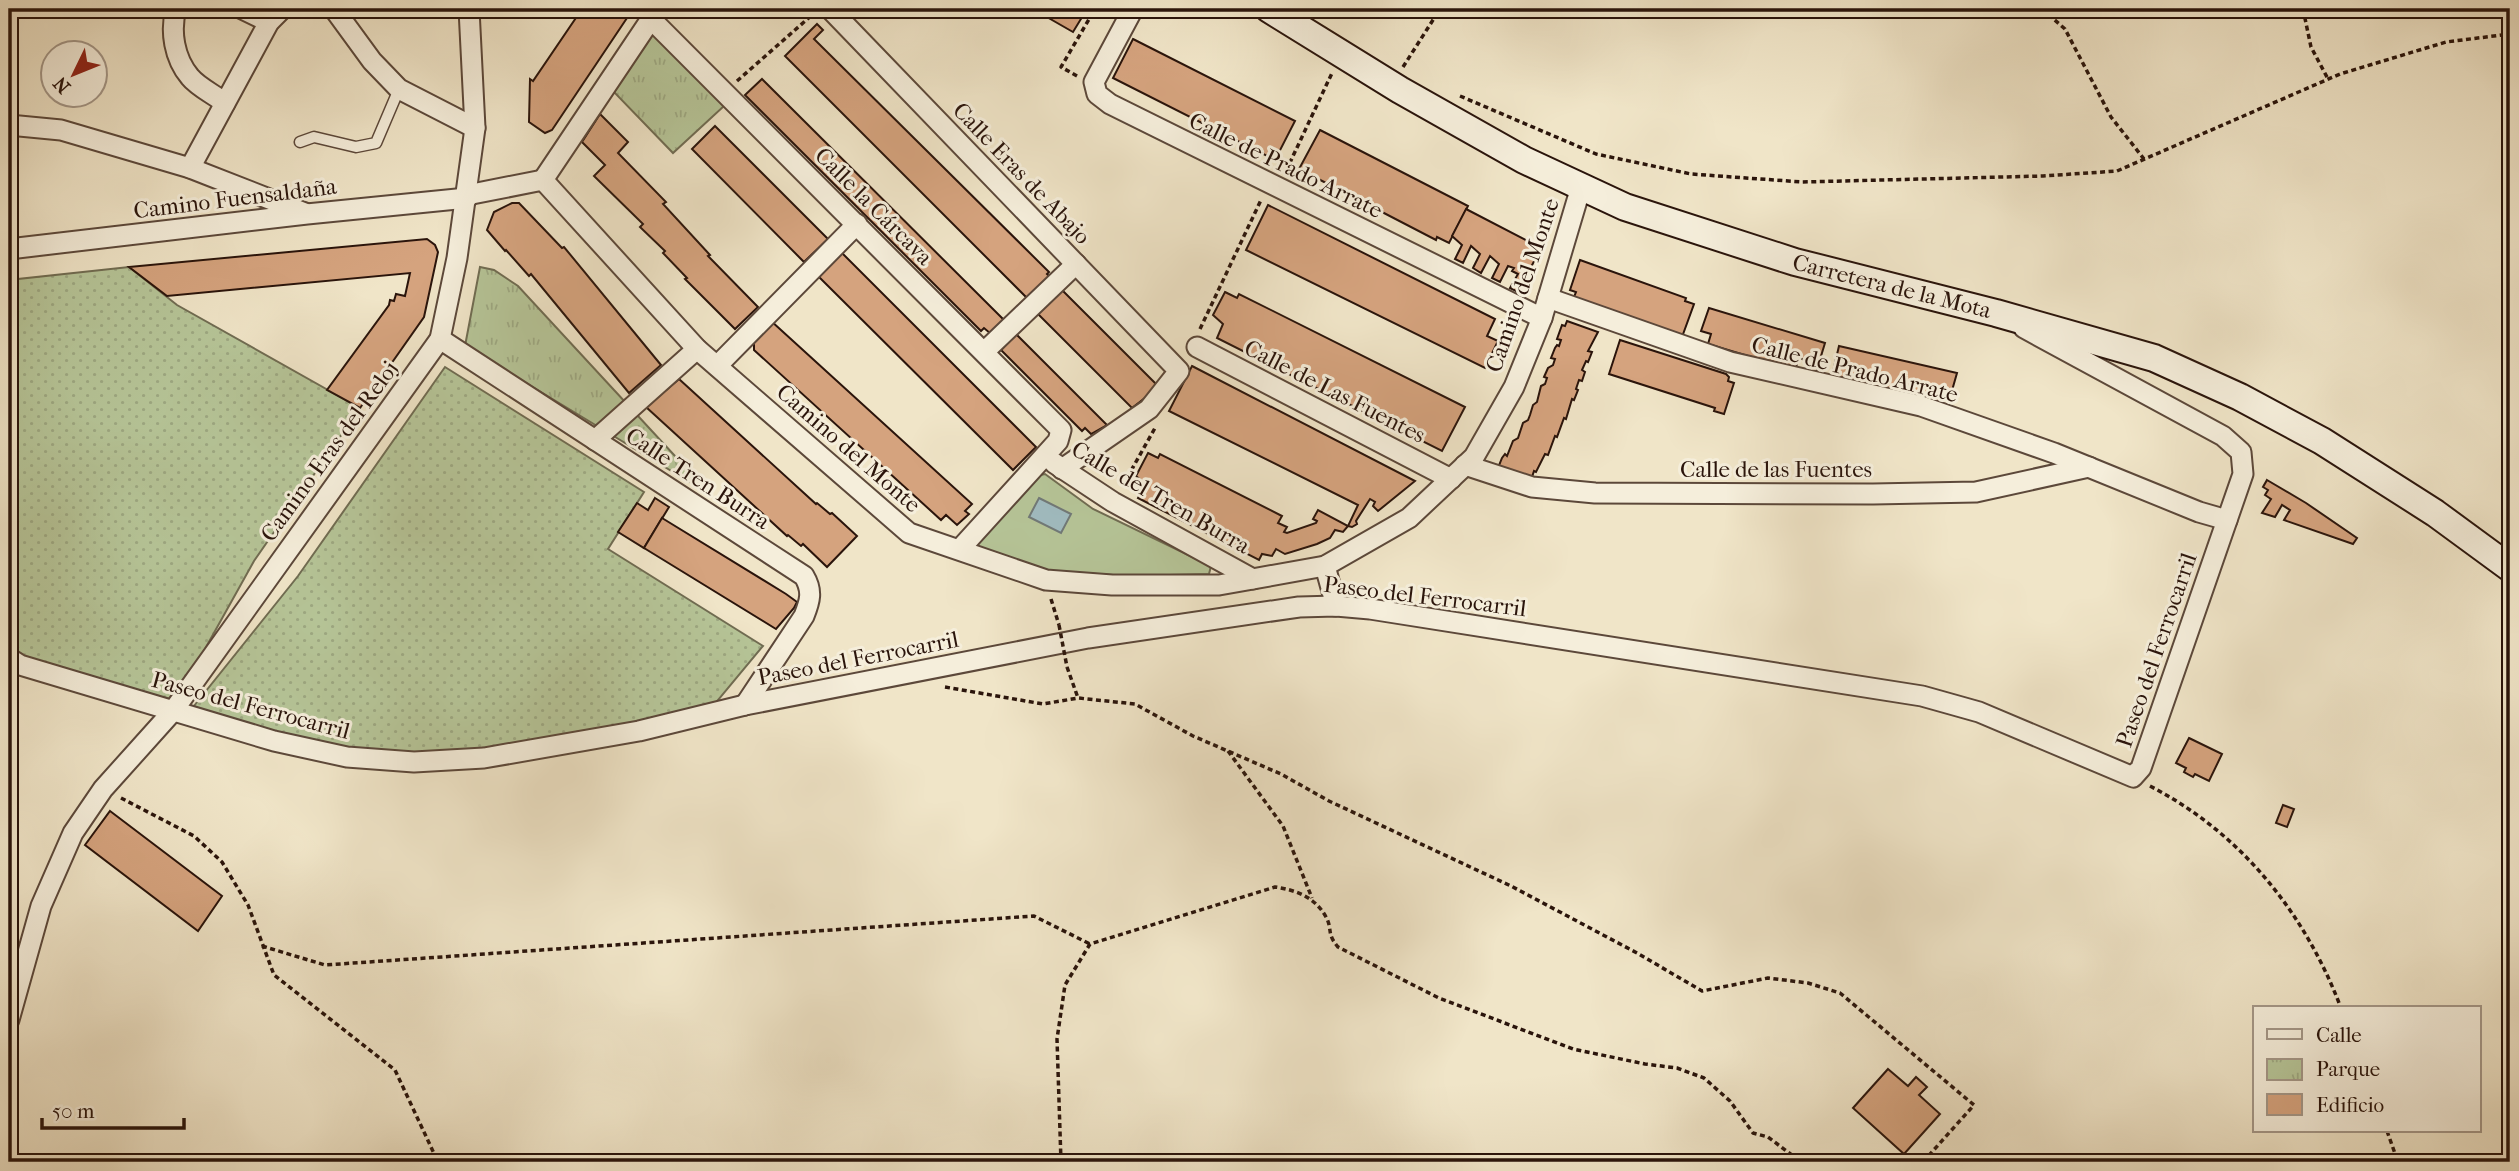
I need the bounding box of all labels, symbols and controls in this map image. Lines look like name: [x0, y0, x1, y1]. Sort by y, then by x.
north arrow: [38, 38, 108, 108]
text: N: [49, 72, 75, 98]
street label: Calle Eras de Abajo: [947, 97, 1096, 250]
street label: Calle de Prado Arrate: [1185, 107, 1387, 224]
street label: Calle la Cárcava: [809, 142, 938, 271]
street label: Camino Fuensaldaña: [132, 173, 338, 224]
street label: Camino del Monte: [1480, 195, 1565, 376]
street label: Carretera de la Mota: [1790, 249, 1994, 324]
street label: Calle de Prado Arrate: [1749, 331, 1961, 408]
street label: Calle de Las Fuentes: [1240, 334, 1430, 449]
street label: Camino Eras del Reloj: [255, 356, 404, 547]
street label: Camino del Monte: [771, 378, 926, 518]
street label: Calle Tren Burra: [621, 422, 775, 535]
street label: Calle del Tren Burra: [1067, 435, 1255, 560]
street label: Calle de las Fuentes: [1680, 456, 1872, 483]
street label: Paseo del Ferrocarril: [2110, 549, 2203, 751]
street label: Paseo del Ferrocarril: [1322, 571, 1528, 622]
street label: Paseo del Ferrocarril: [755, 626, 961, 691]
street label: Paseo del Ferrocarril: [149, 666, 354, 745]
legend: [2253, 1006, 2480, 1132]
text: Calle: [2316, 1023, 2362, 1047]
text: Parque: [2316, 1057, 2380, 1081]
scale bar: [42, 1087, 184, 1131]
text: Edificio: [2316, 1093, 2384, 1117]
text: 50 m: [52, 1099, 95, 1123]

